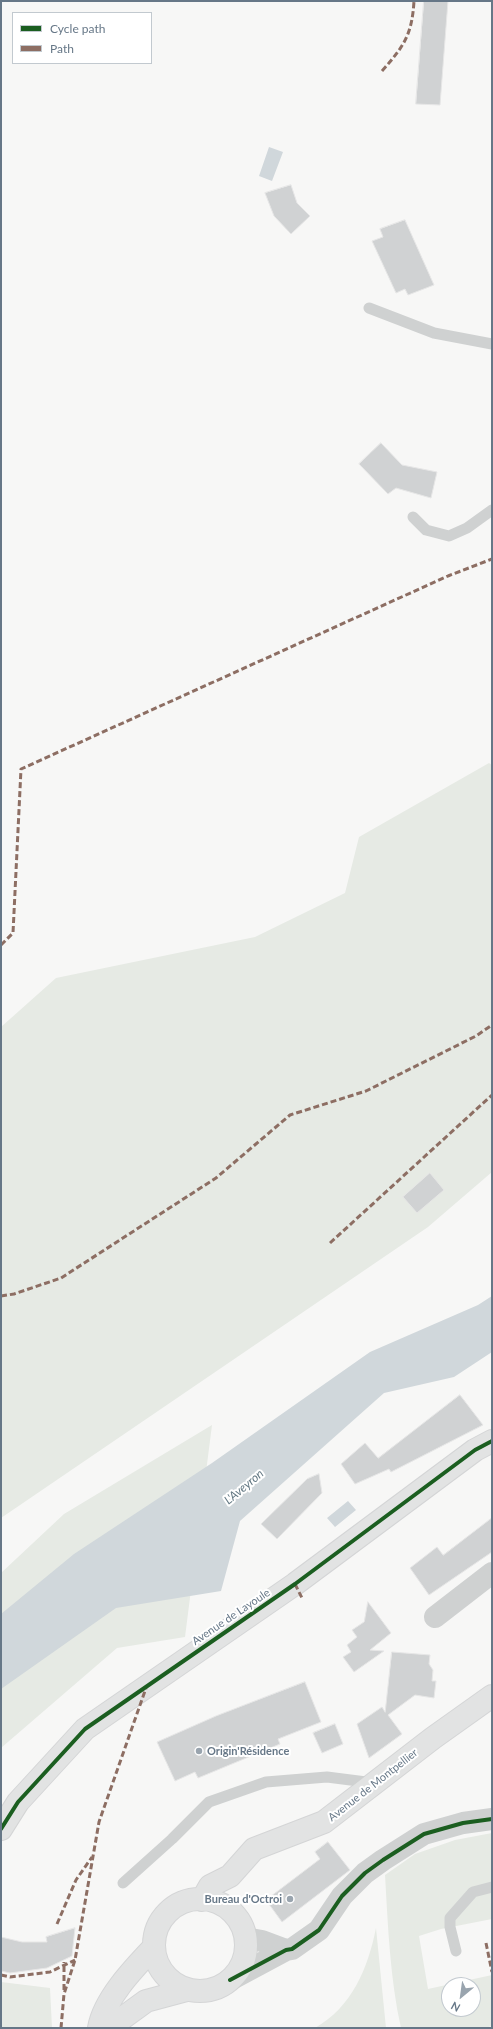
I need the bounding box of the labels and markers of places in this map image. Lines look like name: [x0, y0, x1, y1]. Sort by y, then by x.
place label: Origin'Résidence: [207, 1744, 289, 1758]
marker: Origin'Résidence: [194, 1746, 204, 1756]
place label: Bureau d'Octroi: [205, 1892, 282, 1906]
marker: Bureau d'Octroi: [285, 1894, 295, 1904]

